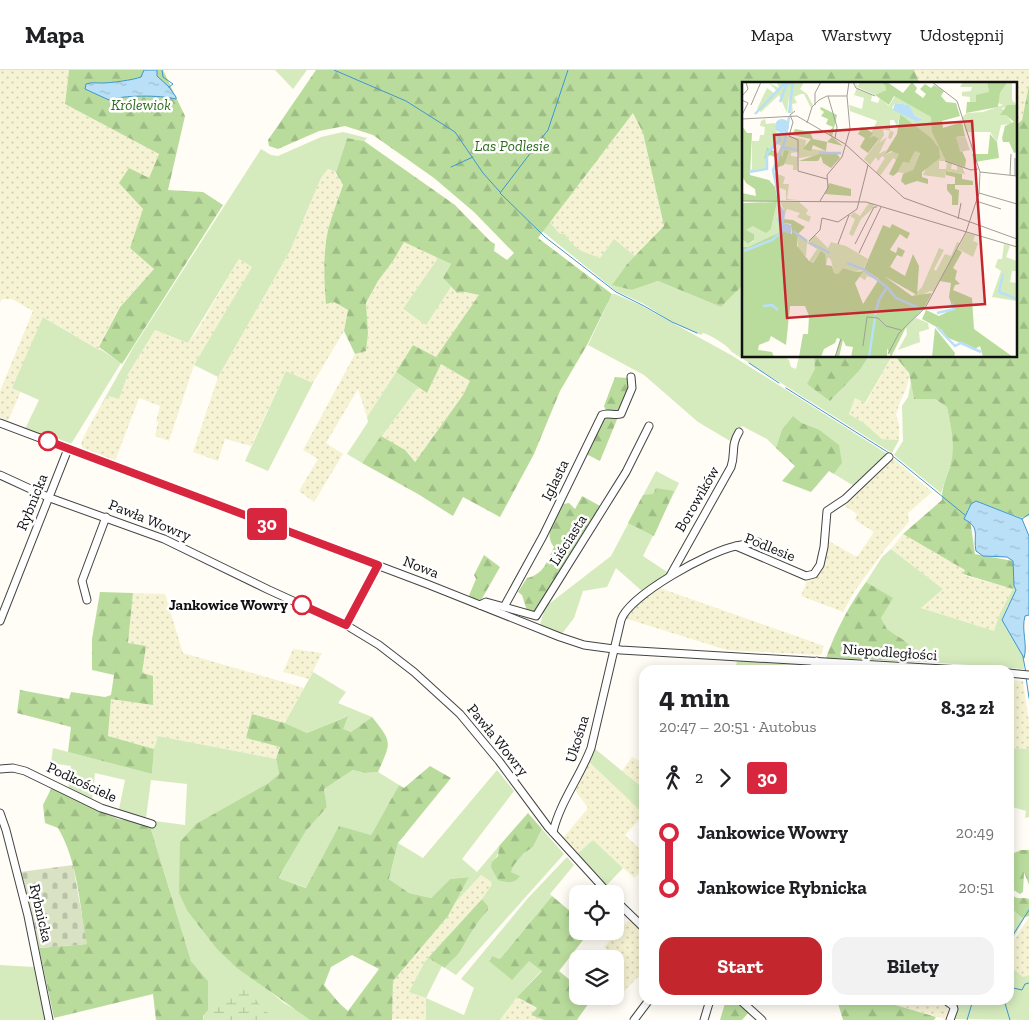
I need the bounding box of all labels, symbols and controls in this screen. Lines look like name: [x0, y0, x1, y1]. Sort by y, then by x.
text: Mapa: [25, 20, 84, 49]
text: Mapa: [751, 24, 794, 46]
text: Warstwy: [822, 24, 892, 46]
text: Udostępnij: [920, 24, 1004, 46]
inset map: [742, 82, 1016, 358]
park label: Królewiok: [111, 96, 171, 114]
park label: Las Podlesie: [475, 137, 549, 155]
unlabelled marker: [38, 431, 58, 451]
street label: Iglasta: [537, 457, 573, 503]
street label: Borowików: [671, 463, 723, 535]
street label: Rybnicka: [13, 471, 51, 533]
street label: Pawła Wowry: [106, 495, 194, 545]
line badge: 30: [244, 508, 290, 540]
street label: Liściasta: [545, 511, 591, 569]
text: 30: [257, 513, 277, 535]
street label: Podlesie: [742, 529, 798, 565]
street label: Nowa: [400, 552, 442, 582]
marker: Jankowice Wowry: [292, 595, 312, 615]
place label: Jankowice Wowry: [169, 596, 288, 614]
street label: Niepodległości: [842, 640, 938, 664]
text: 4 min: [659, 681, 730, 714]
text: 8.32 zł: [941, 696, 994, 719]
street label: Pawła Wowry: [464, 700, 533, 780]
street label: Ukośna: [561, 713, 593, 765]
text: 20:47 – 20:51 · Autobus: [659, 717, 817, 736]
street label: Podkościele: [44, 758, 120, 806]
icon: walk: [659, 764, 687, 792]
icon: forward: [711, 764, 739, 792]
text: 30: [757, 767, 777, 789]
text: 2: [695, 768, 703, 787]
text: Jankowice Wowry: [697, 821, 848, 844]
text: 20:49: [956, 823, 994, 842]
text: Jankowice Rybnicka: [697, 876, 867, 899]
text: 20:51: [959, 878, 994, 897]
street label: Rybnicka: [26, 882, 56, 944]
map controls: [569, 885, 624, 1005]
button: locate: [569, 885, 624, 940]
button: Start: [659, 937, 822, 995]
button: Bilety: [832, 937, 994, 995]
button: layers: [569, 950, 624, 1005]

